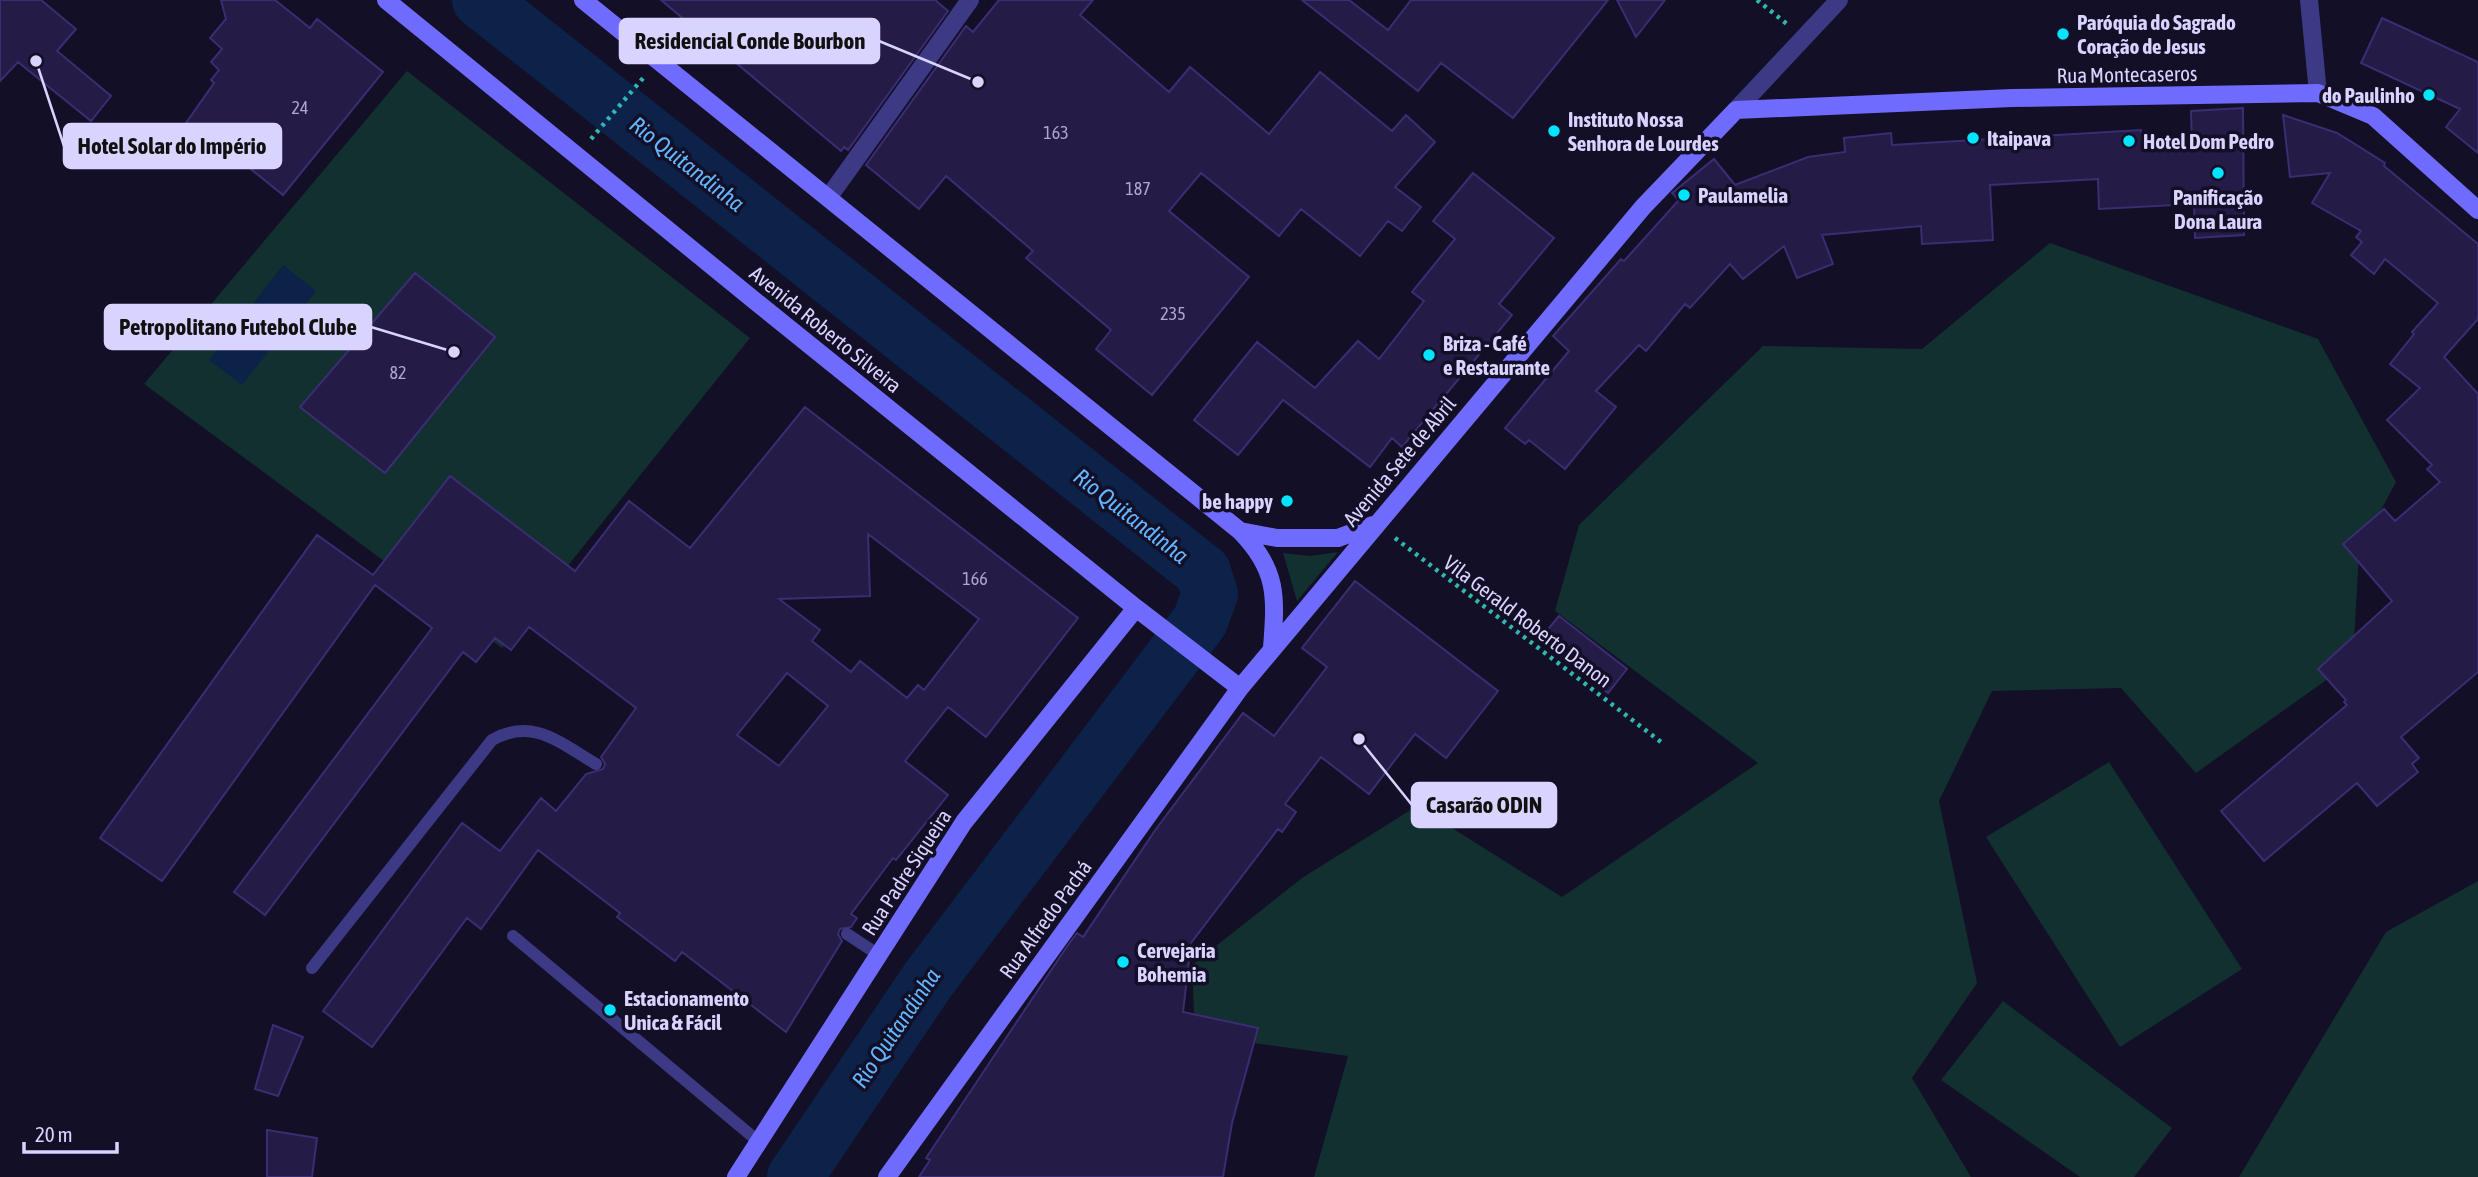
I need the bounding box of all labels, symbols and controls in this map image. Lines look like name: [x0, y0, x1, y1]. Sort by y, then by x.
place label: Paróquia do Sagrado Coração de Jesus: [2077, 10, 2236, 58]
callout: Residencial Conde Bourbon: [620, 19, 879, 63]
marker: Paróquia do Sagrado Coração de Jesus: [2055, 26, 2071, 42]
text: Residencial Conde Bourbon: [635, 28, 865, 54]
street label: Rua Montecaseros: [2056, 61, 2198, 87]
place label: do Paulinho: [2322, 83, 2415, 107]
marker: do Paulinho: [2421, 87, 2437, 103]
house number: 24: [292, 97, 308, 118]
place label: Instituto Nossa Senhora de Lourdes: [1568, 107, 1719, 155]
water label: Rio Quitandinha: [625, 111, 750, 217]
house number: 163: [1043, 122, 1069, 143]
marker: Instituto Nossa Senhora de Lourdes: [1546, 123, 1562, 139]
callout: Hotel Solar do Império: [64, 124, 281, 168]
place label: Itaipava: [1987, 126, 2051, 150]
place label: Hotel Dom Pedro: [2143, 129, 2274, 153]
marker: Itaipava: [1965, 130, 1981, 146]
text: Hotel Solar do Império: [78, 133, 267, 159]
marker: Hotel Dom Pedro: [2121, 133, 2137, 149]
marker: Panificação Dona Laura: [2210, 165, 2226, 181]
house number: 187: [1125, 178, 1151, 199]
place label: Paulamelia: [1698, 183, 1788, 207]
place label: Panificação Dona Laura: [2173, 185, 2263, 233]
marker: Paulamelia: [1676, 187, 1692, 203]
street label: Avenida Roberto Silveira: [746, 261, 906, 397]
house number: 235: [1160, 303, 1186, 324]
callout: Petropolitano Futebol Clube: [105, 305, 371, 349]
text: Petropolitano Futebol Clube: [119, 314, 357, 340]
place label: Briza - Café e Restaurante: [1443, 331, 1550, 379]
marker: Briza - Café e Restaurante: [1421, 347, 1437, 363]
house number: 82: [390, 362, 406, 383]
street label: Avenida Sete de Abril: [1338, 391, 1460, 531]
water label: Rio Quitandinha: [1069, 463, 1194, 569]
place label: be happy: [1202, 489, 1273, 513]
marker: be happy: [1279, 493, 1295, 509]
street label: Vila Gerald Roberto Danon: [1439, 550, 1617, 692]
house number: 166: [962, 568, 988, 589]
callout: Casarão ODIN: [1412, 783, 1556, 827]
text: Casarão ODIN: [1426, 792, 1542, 818]
street label: Rua Padre Siqueira: [856, 805, 956, 939]
street label: Rua Alfredo Pachá: [994, 855, 1096, 983]
place label: Cervejaria Bohemia: [1137, 938, 1216, 986]
marker: Cervejaria Bohemia: [1115, 954, 1131, 970]
water label: Rio Quitandinha: [847, 963, 946, 1092]
place label: Estacionamento Unica & Fácil: [624, 986, 749, 1034]
marker: Estacionamento Unica & Fácil: [602, 1002, 618, 1018]
scale bar: [24, 1110, 117, 1154]
text: 20 m: [35, 1122, 73, 1146]

